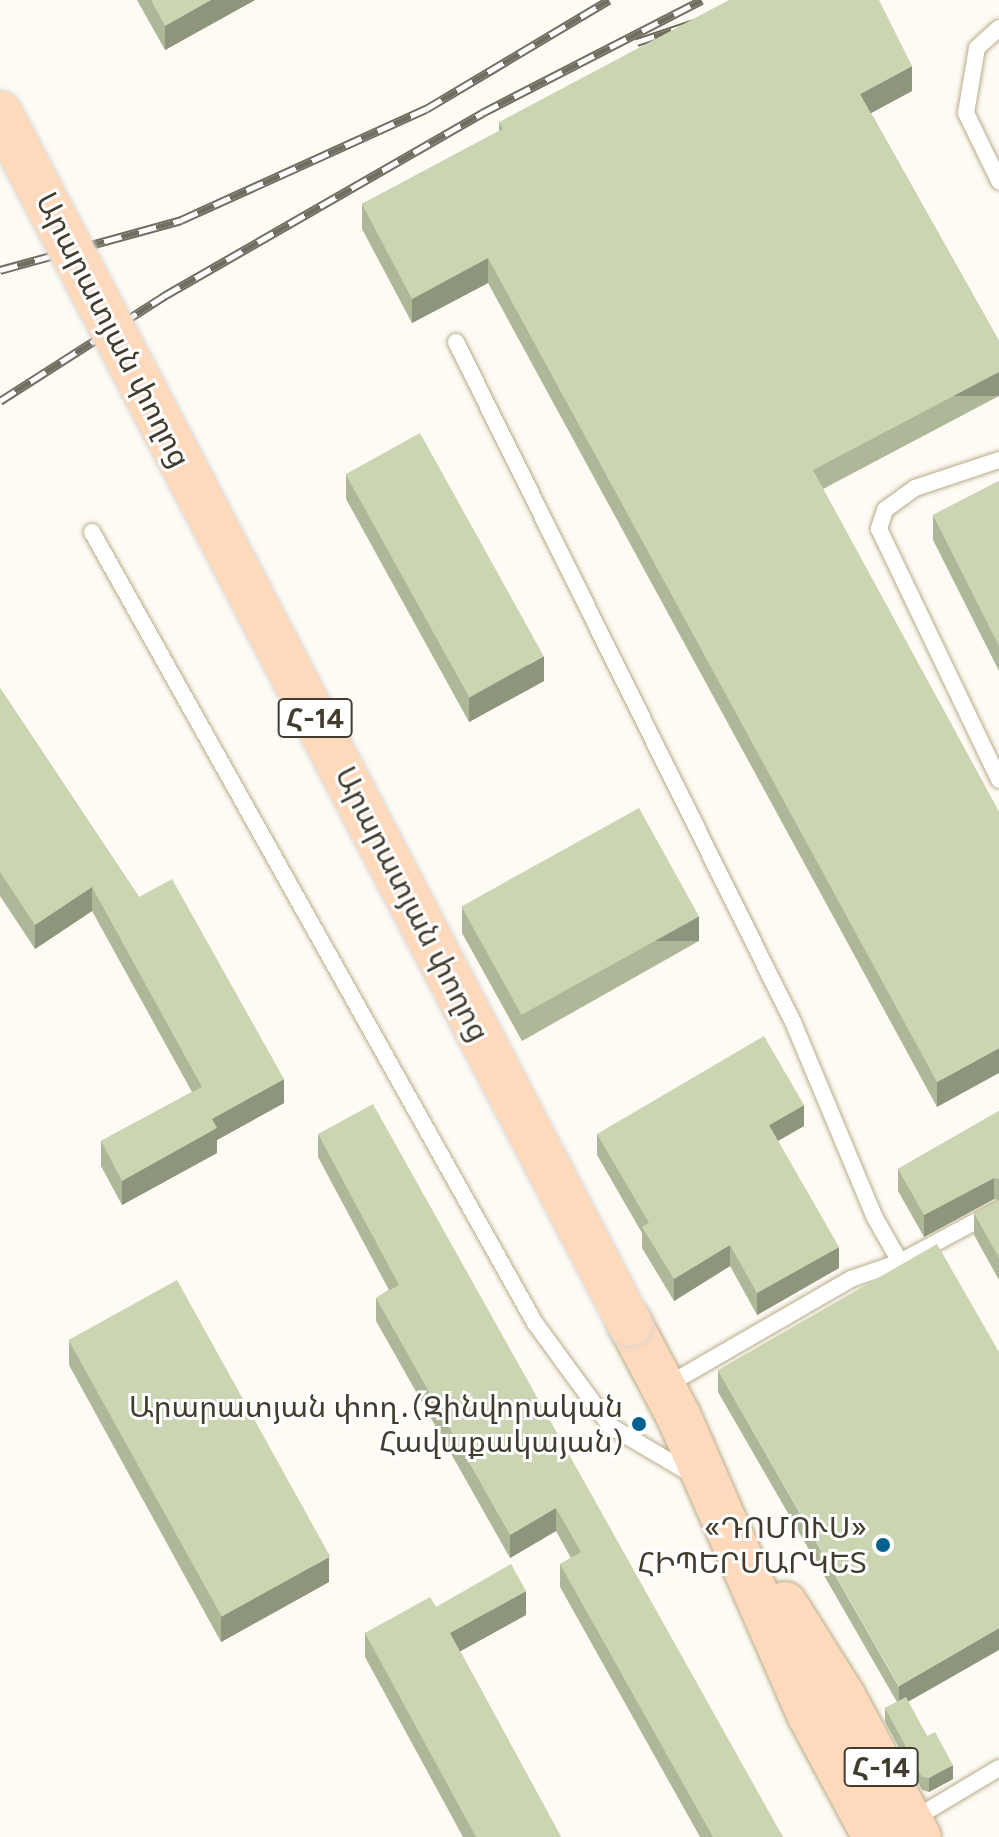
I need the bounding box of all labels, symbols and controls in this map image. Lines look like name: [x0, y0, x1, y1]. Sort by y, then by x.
street label: Արարատյան փողոց: [28, 187, 198, 473]
road number: Հ-14: [277, 694, 353, 742]
street label: Արարատյան փողոց: [327, 761, 497, 1047]
place label: Արարատյան փող․(Զինվորական Հավաքակայան): [129, 1389, 623, 1460]
marker: Արարատյան փող․(Զինվորական Հավաքակայան): [630, 1415, 648, 1433]
place label: «ԴՈՄՈՒՍ» ՀԻՊԵՐՄԱՐԿԵՏ: [637, 1510, 867, 1580]
marker: «ԴՈՄՈՒՍ» ՀԻՊԵՐՄԱՐԿԵՏ: [874, 1536, 892, 1554]
road number: Հ-14: [843, 1743, 919, 1791]

